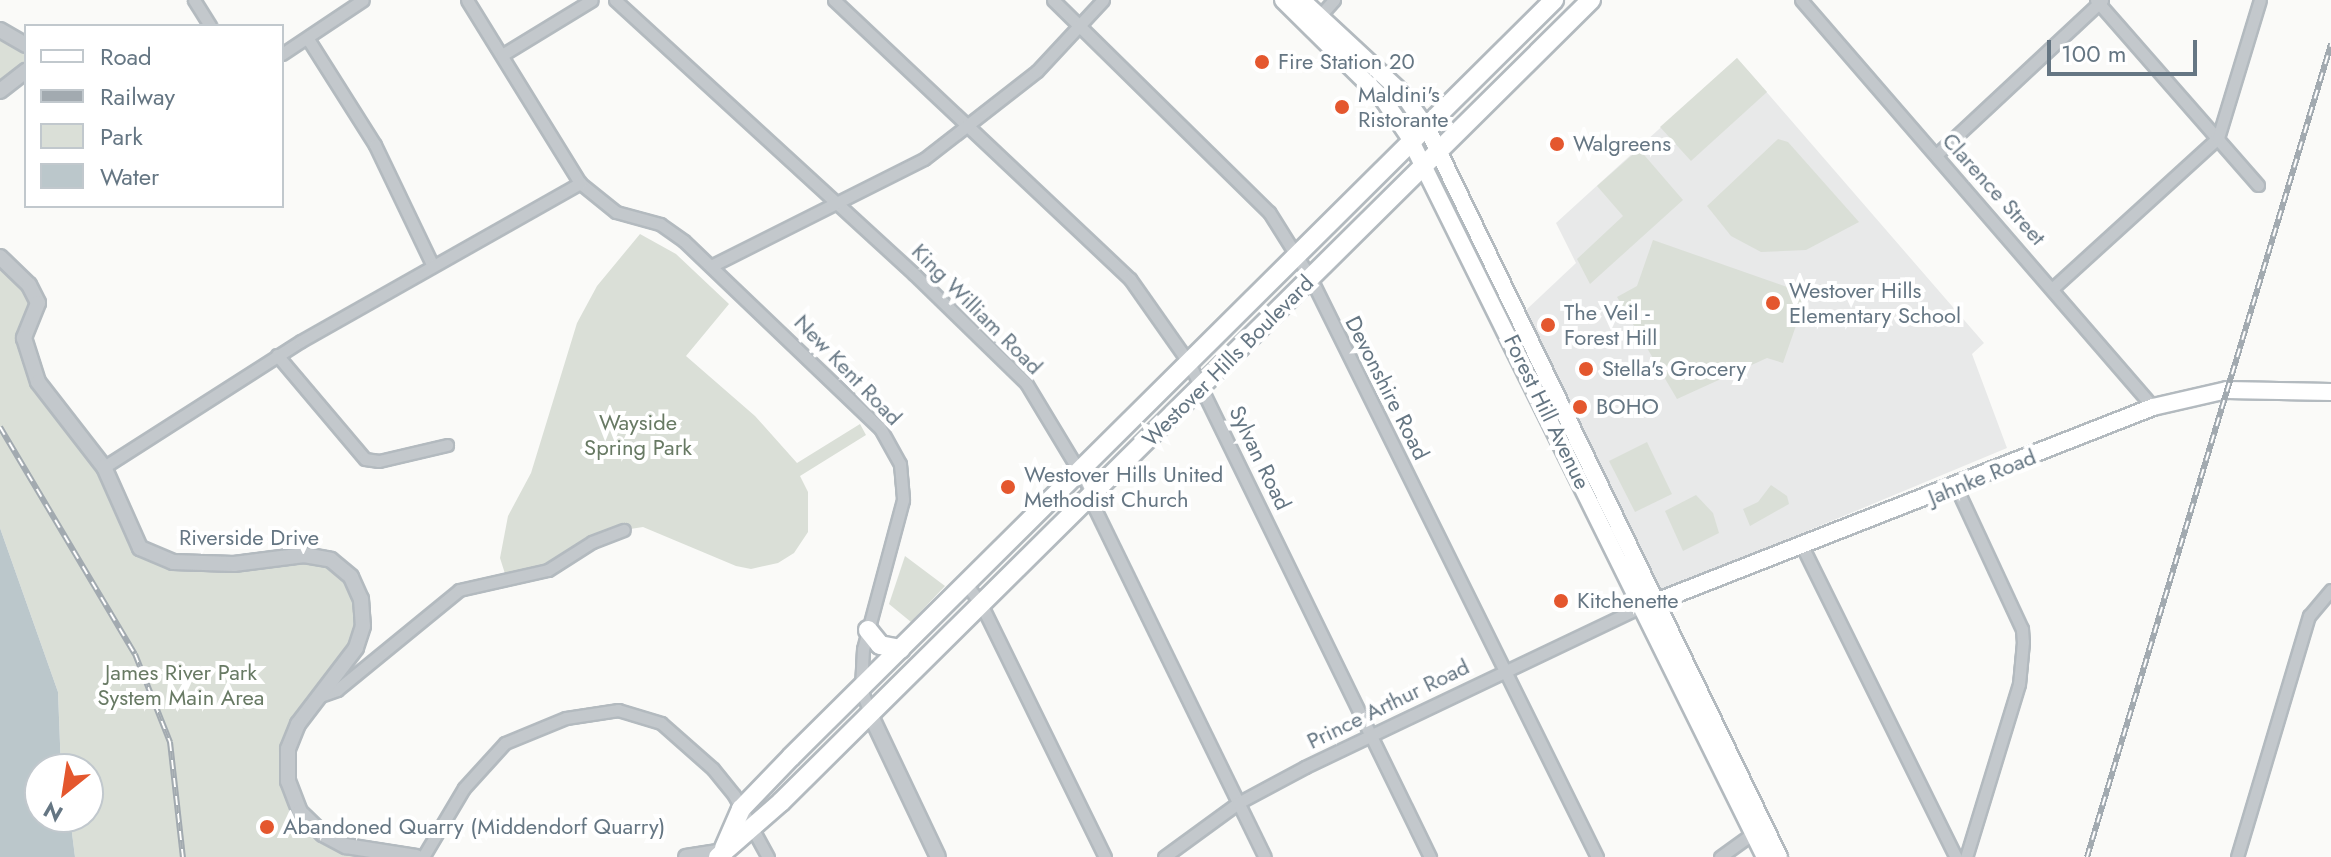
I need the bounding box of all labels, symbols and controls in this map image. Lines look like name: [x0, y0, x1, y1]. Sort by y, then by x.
legend: [24, 24, 284, 208]
scale bar: [2051, 24, 2201, 74]
text: 100 m: [2061, 36, 2127, 71]
text: Road: [100, 39, 152, 74]
place label: Fire Station 20: [1278, 49, 1415, 75]
marker: Fire Station 20: [1253, 53, 1271, 71]
text: Railway: [100, 79, 175, 114]
place label: Maldini's Ristorante: [1358, 81, 1448, 132]
marker: Maldini's Ristorante: [1333, 98, 1351, 116]
text: Park: [100, 119, 143, 154]
street label: Clarence Street: [1937, 127, 2051, 251]
place label: Walgreens: [1573, 131, 1671, 157]
marker: Walgreens: [1548, 135, 1566, 153]
text: Water: [100, 159, 159, 194]
street label: King William Road: [906, 238, 1048, 380]
street label: Westover Hills Boulevard: [1137, 270, 1319, 452]
place label: Westover Hills Elementary School: [1789, 277, 1961, 328]
marker: Westover Hills Elementary School: [1764, 294, 1782, 312]
place label: The Veil - Forest Hill: [1564, 299, 1657, 350]
street label: New Kent Road: [789, 309, 907, 431]
street label: Devonshire Road: [1339, 312, 1435, 464]
marker: The Veil - Forest Hill: [1539, 316, 1557, 334]
street label: Forest Hill Avenue: [1498, 331, 1596, 493]
place label: Stella's Grocery: [1602, 356, 1746, 382]
marker: Stella's Grocery: [1577, 360, 1595, 378]
place label: BOHO: [1596, 394, 1659, 420]
marker: BOHO: [1571, 398, 1589, 416]
street label: Sylvan Road: [1223, 402, 1297, 514]
park label: Wayside Spring Park: [584, 409, 692, 460]
street label: Jahnke Road: [1924, 443, 2040, 511]
place label: Westover Hills United Methodist Church: [1024, 461, 1223, 512]
marker: Westover Hills United Methodist Church: [999, 478, 1017, 496]
street label: Riverside Drive: [179, 525, 319, 551]
place label: Kitchenette: [1577, 588, 1679, 614]
marker: Kitchenette: [1552, 592, 1570, 610]
street label: Prince Arthur Road: [1303, 653, 1473, 755]
park label: James River Park System Main Area: [98, 659, 264, 710]
north arrow: [24, 753, 104, 833]
text: N: [37, 794, 69, 830]
place label: Abandoned Quarry (Middendorf Quarry): [283, 814, 665, 840]
marker: Abandoned Quarry (Middendorf Quarry): [258, 818, 276, 836]

